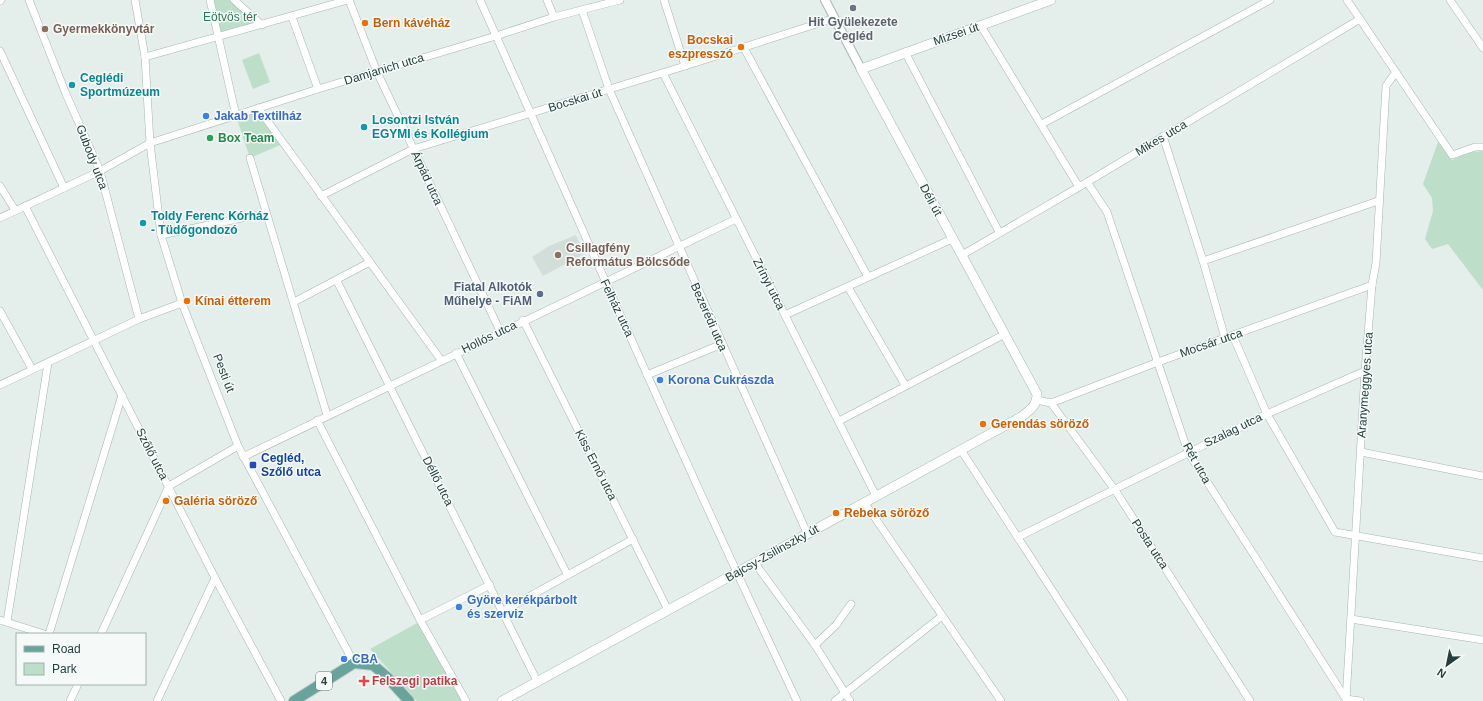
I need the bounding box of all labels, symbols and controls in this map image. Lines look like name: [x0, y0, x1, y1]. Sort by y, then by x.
marker: Hit Gyülekezete Cegléd: [848, 3, 858, 13]
park label: Eötvös tér: [203, 10, 257, 24]
place label: Hit Gyülekezete Cegléd: [808, 15, 898, 43]
place label: Bern kávéház: [373, 16, 450, 30]
marker: Bern kávéház: [360, 18, 370, 28]
street label: Mizsei út: [931, 19, 981, 48]
place label: Gyermekkönyvtár: [53, 22, 155, 36]
marker: Gyermekkönyvtár: [40, 24, 50, 34]
place label: Bocskai eszpresszó: [668, 33, 733, 61]
marker: Bocskai eszpresszó: [736, 42, 746, 52]
street label: Damjanich utca: [342, 50, 426, 88]
place label: Ceglédi Sportmúzeum: [80, 71, 160, 99]
marker: Ceglédi Sportmúzeum: [67, 80, 77, 90]
street label: Bocskai út: [546, 85, 604, 115]
place label: Jakab Textilház: [214, 109, 302, 123]
marker: Jakab Textilház: [201, 111, 211, 121]
place label: Losontzi István EGYMI és Kollégium: [372, 113, 489, 141]
street label: Mikes utca: [1133, 117, 1189, 159]
marker: Losontzi István EGYMI és Kollégium: [359, 122, 369, 132]
street label: Gubody utca: [73, 123, 111, 192]
place label: Box Team: [218, 131, 274, 145]
marker: Box Team: [205, 133, 215, 143]
street label: Árpád utca: [408, 148, 447, 208]
street label: Déli út: [917, 182, 945, 219]
place label: Toldy Ferenc Kórház - Tüdőgondozó: [151, 209, 269, 237]
marker: Toldy Ferenc Kórház - Tüdőgondozó: [138, 218, 148, 228]
place label: Csillagfény Református Bölcsőde: [566, 241, 690, 269]
marker: Csillagfény Református Bölcsőde: [553, 250, 563, 260]
street label: Zrínyi utca: [750, 256, 788, 312]
street label: Felház utca: [598, 277, 637, 339]
place label: Fiatal Alkotók Műhelye - FiAM: [444, 280, 532, 308]
street label: Bezerédi utca: [688, 281, 730, 354]
marker: Fiatal Alkotók Műhelye - FiAM: [535, 289, 545, 299]
place label: Kínai étterem: [195, 294, 271, 308]
marker: Kínai étterem: [182, 296, 192, 306]
street label: Hollós utca: [459, 318, 519, 356]
street label: Mocsár utca: [1178, 326, 1244, 360]
street label: Aranymeggyes utca: [1354, 331, 1376, 438]
street label: Pesti út: [210, 352, 238, 395]
place label: Korona Cukrászda: [668, 373, 774, 387]
marker: Korona Cukrászda: [655, 375, 665, 385]
street label: Szalag utca: [1202, 410, 1265, 450]
place label: Gerendás söröző: [991, 417, 1089, 431]
marker: Gerendás söröző: [978, 419, 988, 429]
street label: Szőlő utca: [133, 426, 171, 482]
street label: Kiss Ernő utca: [572, 427, 620, 503]
street label: Rét utca: [1180, 440, 1214, 486]
place label: Cegléd, Szőlő utca: [261, 451, 321, 479]
street label: Déllő utca: [420, 454, 456, 508]
marker: Cegléd, Szőlő utca: [248, 460, 258, 470]
place label: Galéria söröző: [174, 494, 257, 508]
marker: Galéria söröző: [161, 496, 171, 506]
place label: Rebeka söröző: [844, 506, 929, 520]
marker: Rebeka söröző: [831, 508, 841, 518]
street label: Posta utca: [1129, 516, 1171, 572]
street label: Bajcsy-Zsilinszky út: [723, 521, 822, 584]
place label: Györe kerékpárbolt és szerviz: [467, 593, 577, 621]
marker: Györe kerékpárbolt és szerviz: [454, 602, 464, 612]
legend: [16, 633, 146, 685]
text: Road: [52, 642, 81, 656]
north arrow: [1427, 645, 1467, 685]
place label: CBA: [352, 652, 378, 666]
marker: CBA: [339, 654, 349, 664]
text: Park: [52, 662, 78, 676]
text: N: [1435, 666, 1448, 681]
road number: 4: [316, 672, 332, 690]
place label: Felszegi patika: [372, 674, 458, 688]
marker: Felszegi patika: [359, 676, 369, 686]

